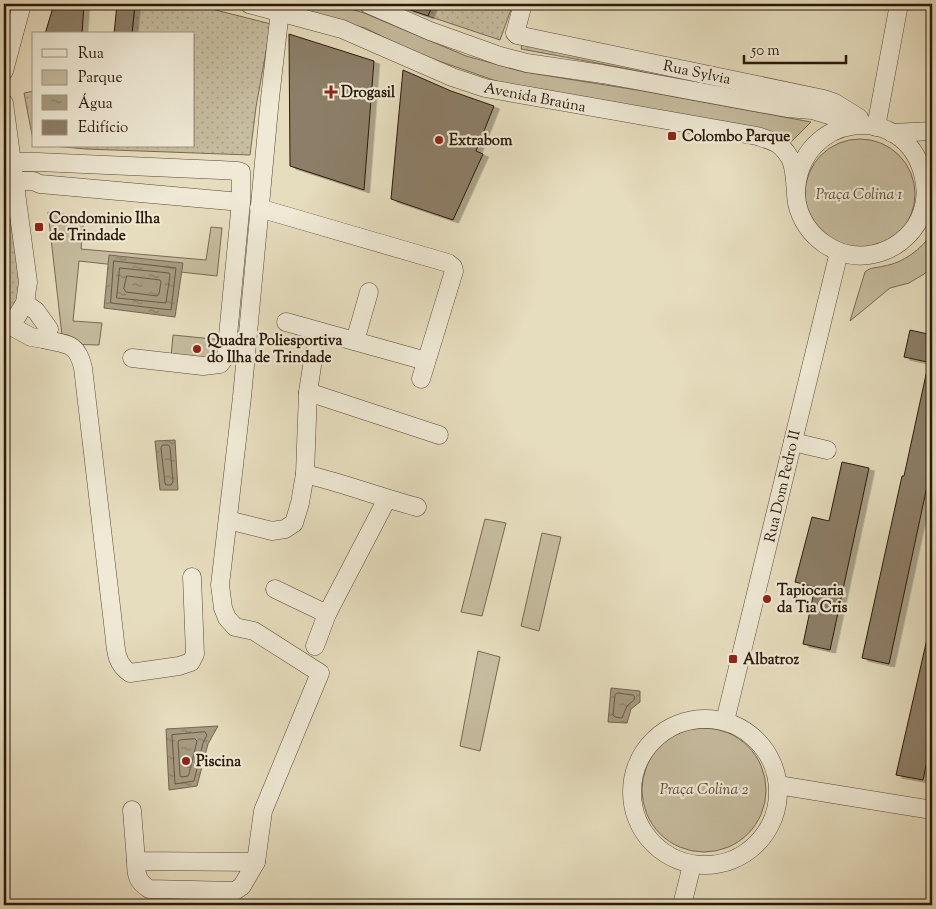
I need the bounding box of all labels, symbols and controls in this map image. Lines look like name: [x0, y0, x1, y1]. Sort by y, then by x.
legend: [32, 32, 195, 148]
scale bar: [744, 32, 846, 64]
text: 50 m: [750, 41, 780, 62]
text: Rua: [78, 44, 104, 65]
street label: Rua Sylvia: [661, 56, 732, 91]
text: Parque: [78, 68, 122, 89]
street label: Avenida Braúna: [482, 78, 588, 119]
place label: Drogasil: [341, 83, 396, 104]
marker: Drogasil: [325, 86, 337, 98]
text: Água: [78, 93, 113, 115]
text: Edifício: [78, 118, 128, 139]
place label: Colombo Parque: [682, 127, 790, 148]
marker: Colombo Parque: [666, 130, 678, 142]
place label: Extrabom: [449, 131, 513, 152]
marker: Extrabom: [433, 134, 445, 146]
park label: Praça Colina 1: [816, 185, 903, 206]
place label: Condominio Ilha de Trindade: [49, 209, 160, 247]
marker: Condominio Ilha de Trindade: [33, 221, 45, 233]
place label: Quadra Poliesportiva do Ilha de Trindade: [207, 331, 343, 369]
marker: Quadra Poliesportiva do Ilha de Trindade: [191, 343, 203, 355]
street label: Rua Dom Pedro II: [760, 428, 807, 545]
place label: Tapiocaria da Tia Cris: [777, 581, 848, 619]
marker: Tapiocaria da Tia Cris: [761, 593, 773, 605]
place label: Albatroz: [743, 650, 799, 671]
marker: Albatroz: [727, 653, 739, 665]
place label: Piscina: [196, 752, 241, 773]
marker: Piscina: [180, 755, 192, 767]
park label: Praça Colina 2: [660, 780, 748, 801]

